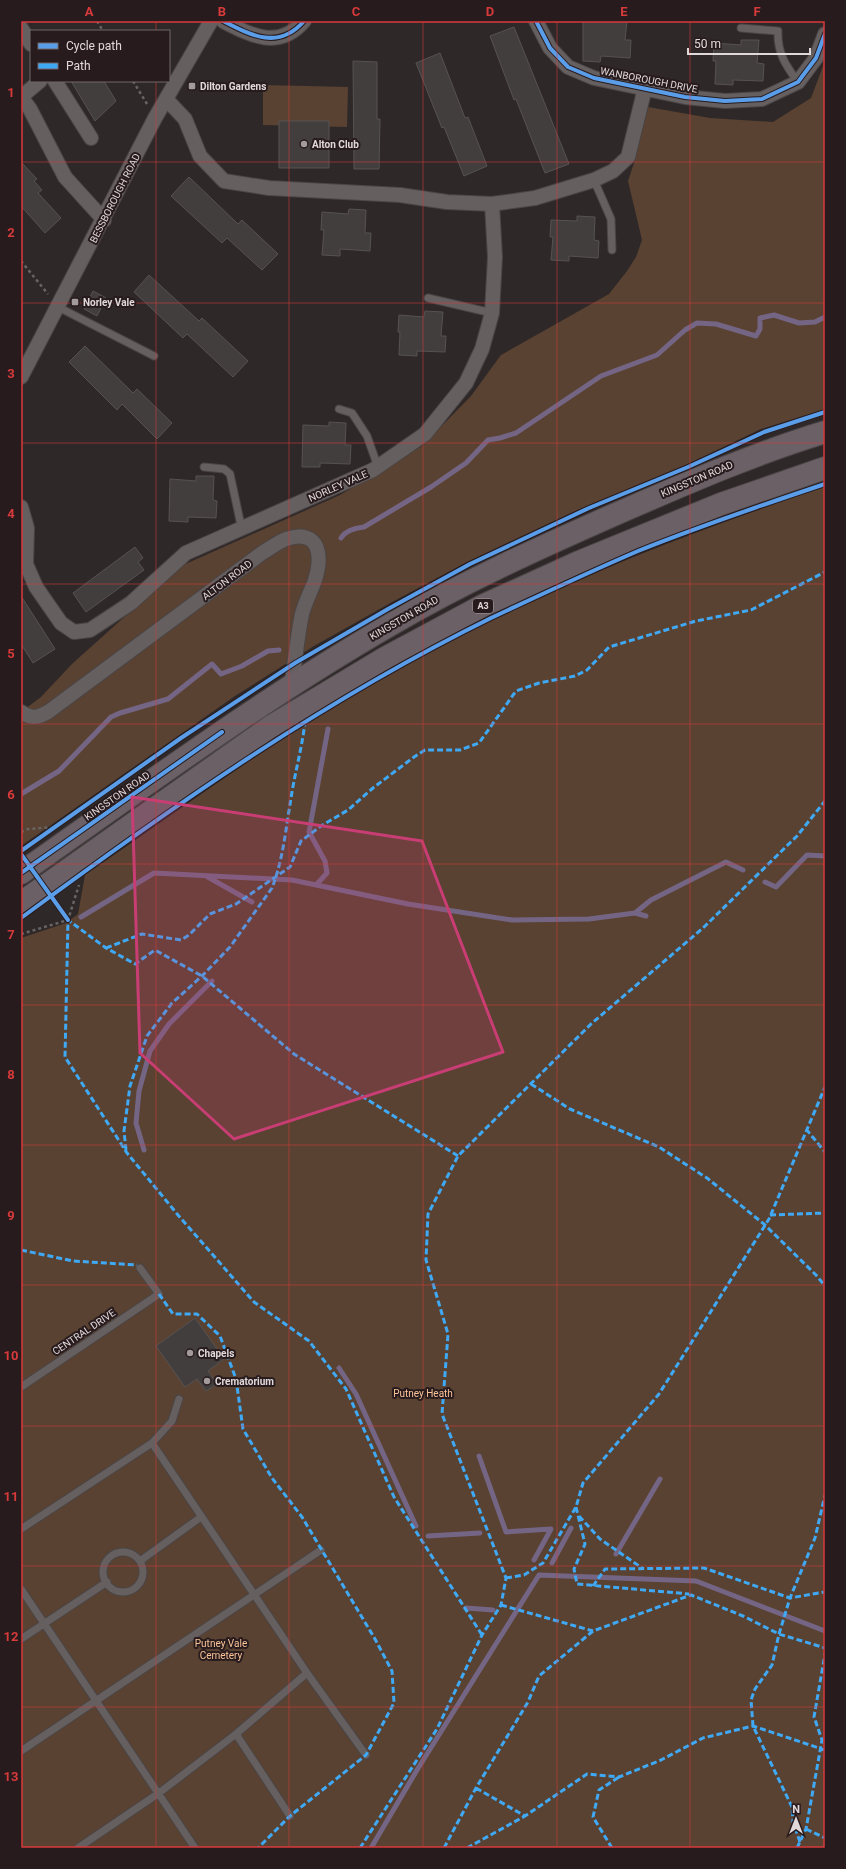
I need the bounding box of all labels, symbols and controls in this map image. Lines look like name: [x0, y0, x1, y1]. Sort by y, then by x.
text: A: [85, 4, 94, 19]
text: B: [218, 4, 226, 19]
text: C: [352, 4, 361, 19]
text: D: [486, 4, 494, 19]
text: E: [620, 4, 628, 19]
text: F: [753, 4, 761, 19]
legend: [30, 30, 170, 82]
scale bar: [688, 30, 810, 56]
text: 50 m: [694, 37, 721, 51]
text: Cycle path: [66, 39, 122, 53]
text: Path: [66, 59, 91, 73]
street label: WANBOROUGH DRIVE: [599, 65, 699, 95]
marker: Dilton Gardens: [187, 81, 197, 91]
place label: Dilton Gardens: [200, 81, 266, 92]
text: 1: [7, 85, 15, 100]
marker: Alton Club: [299, 139, 309, 149]
place label: Alton Club: [312, 139, 359, 150]
street label: BESSBOROUGH ROAD: [88, 151, 142, 245]
text: 2: [7, 225, 15, 240]
marker: Norley Vale: [70, 297, 80, 307]
place label: Norley Vale: [83, 297, 135, 308]
text: 3: [7, 366, 15, 381]
street label: KINGSTON ROAD: [659, 459, 735, 499]
street label: NORLEY VALE: [307, 468, 369, 504]
text: 4: [7, 506, 15, 521]
street label: ALTON ROAD: [200, 558, 254, 602]
street label: KINGSTON ROAD: [368, 594, 440, 642]
road number: A3: [473, 599, 493, 613]
text: 5: [7, 646, 15, 661]
street label: KINGSTON ROAD: [82, 769, 152, 823]
text: 6: [7, 787, 15, 802]
text: 7: [7, 927, 15, 942]
text: 8: [7, 1067, 15, 1082]
text: 9: [7, 1208, 15, 1223]
street label: CENTRAL DRIVE: [51, 1307, 118, 1357]
text: 10: [4, 1348, 18, 1363]
marker: Chapels: [185, 1348, 195, 1358]
place label: Chapels: [198, 1348, 234, 1359]
marker: Crematorium: [202, 1376, 212, 1386]
place label: Crematorium: [215, 1376, 274, 1387]
park label: Putney Heath: [393, 1388, 453, 1399]
text: 11: [4, 1489, 18, 1504]
text: 12: [4, 1629, 18, 1644]
park label: Putney Vale Cemetery: [195, 1638, 247, 1661]
text: 13: [4, 1769, 18, 1784]
north arrow: [776, 1799, 816, 1839]
text: N: [792, 1803, 800, 1816]

